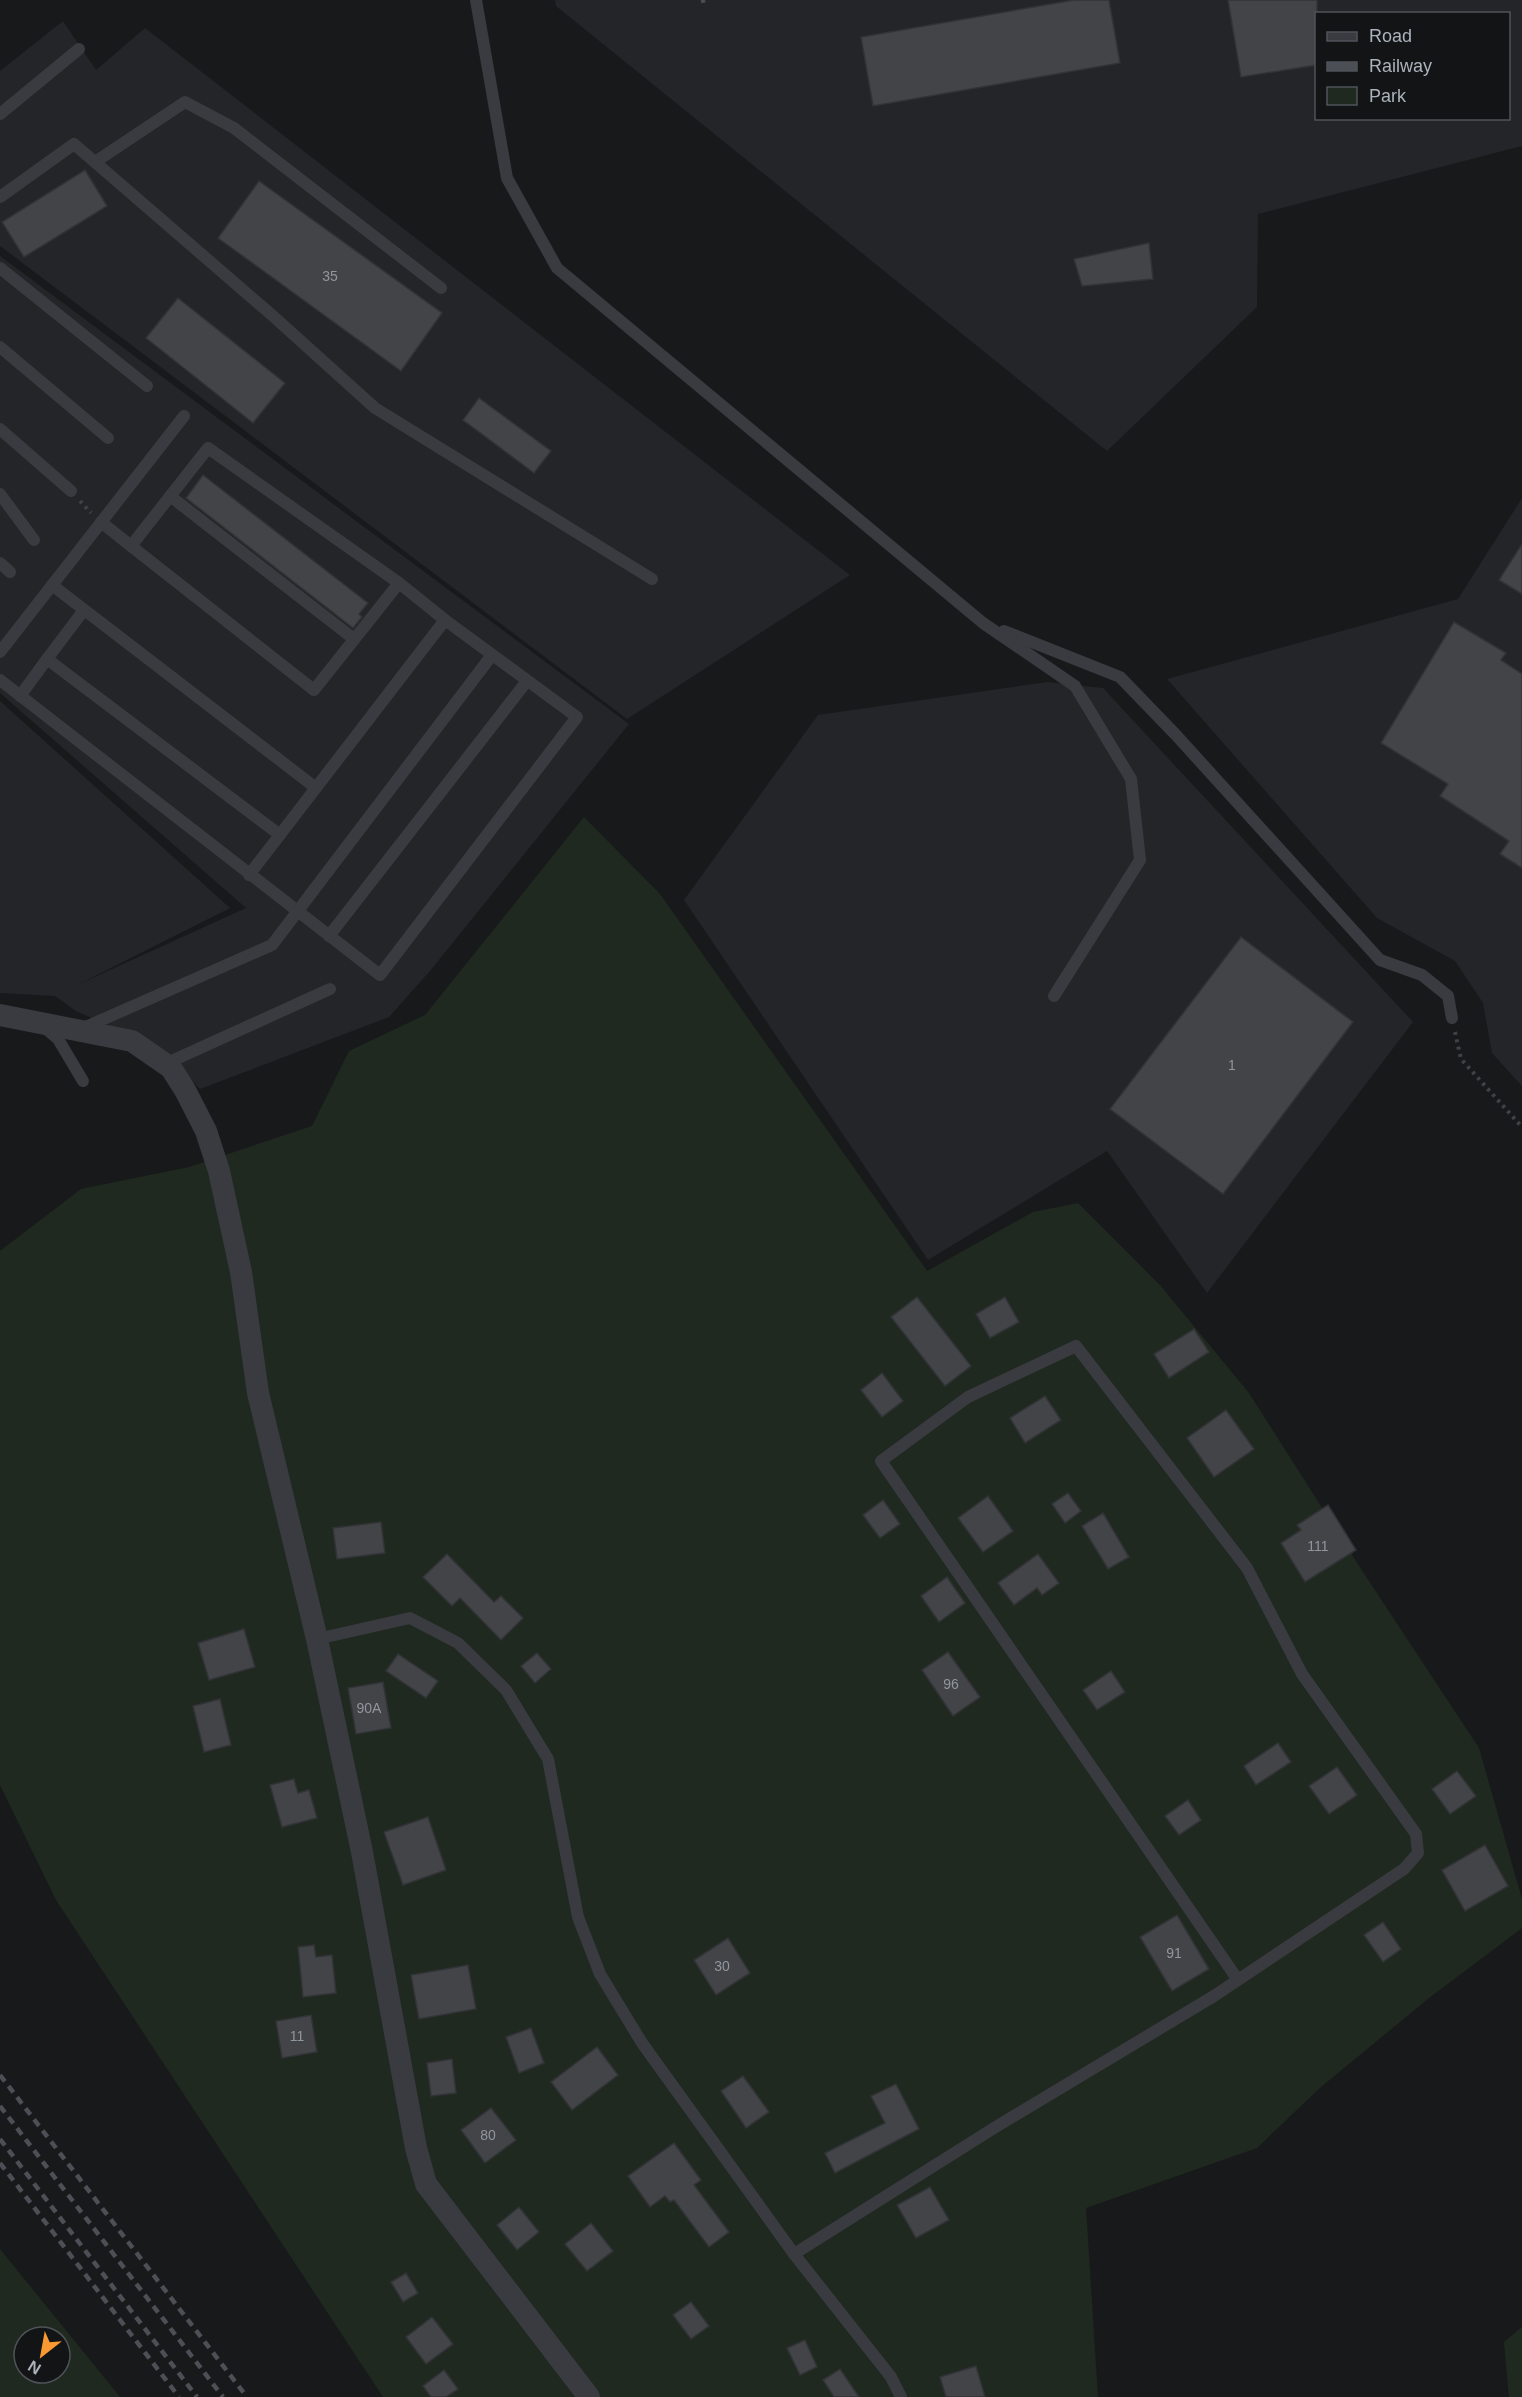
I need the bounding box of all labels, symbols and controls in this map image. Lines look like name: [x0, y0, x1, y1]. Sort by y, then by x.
legend: [1315, 12, 1510, 120]
text: Road: [1369, 26, 1412, 46]
text: Railway: [1369, 56, 1432, 76]
text: Park: [1369, 86, 1407, 106]
house number: 35: [322, 268, 338, 284]
house number: 1: [1228, 1057, 1236, 1073]
house number: 111: [1307, 1538, 1329, 1554]
house number: 96: [943, 1676, 959, 1692]
house number: 90А: [357, 1700, 382, 1716]
house number: 91: [1166, 1945, 1182, 1961]
house number: 30: [714, 1958, 730, 1974]
house number: 11: [290, 2028, 304, 2044]
house number: 80: [480, 2127, 496, 2143]
north arrow: [12, 2325, 72, 2385]
text: N: [25, 2357, 44, 2378]

